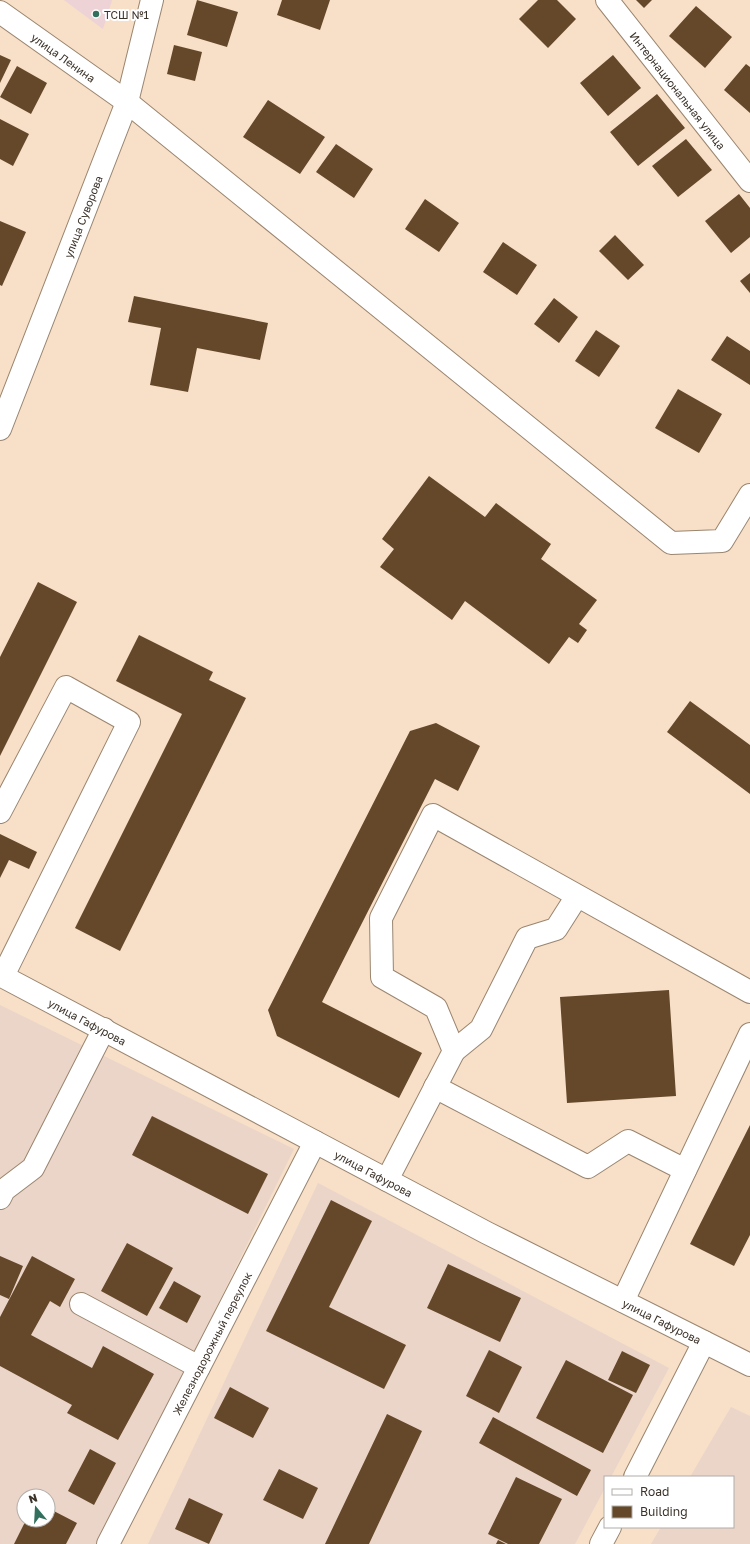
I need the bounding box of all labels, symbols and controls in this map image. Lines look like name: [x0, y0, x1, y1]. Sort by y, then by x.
place label: ТСШ №1: [104, 8, 149, 21]
marker: ТСШ №1: [91, 9, 101, 19]
street label: Интернациональная улица: [628, 29, 729, 152]
street label: улица Ленина: [29, 30, 98, 84]
street label: улица Суворова: [61, 173, 104, 260]
street label: улица Гафурова: [46, 995, 129, 1047]
street label: улица Гафурова: [333, 1147, 415, 1199]
street label: Железнодорожный переулок: [169, 1269, 254, 1417]
street label: улица Гафурова: [621, 1296, 704, 1346]
legend: [604, 1476, 734, 1528]
text: Road: [640, 1484, 669, 1499]
north arrow: [16, 1488, 56, 1528]
text: N: [27, 1491, 39, 1505]
text: Building: [640, 1504, 688, 1519]

